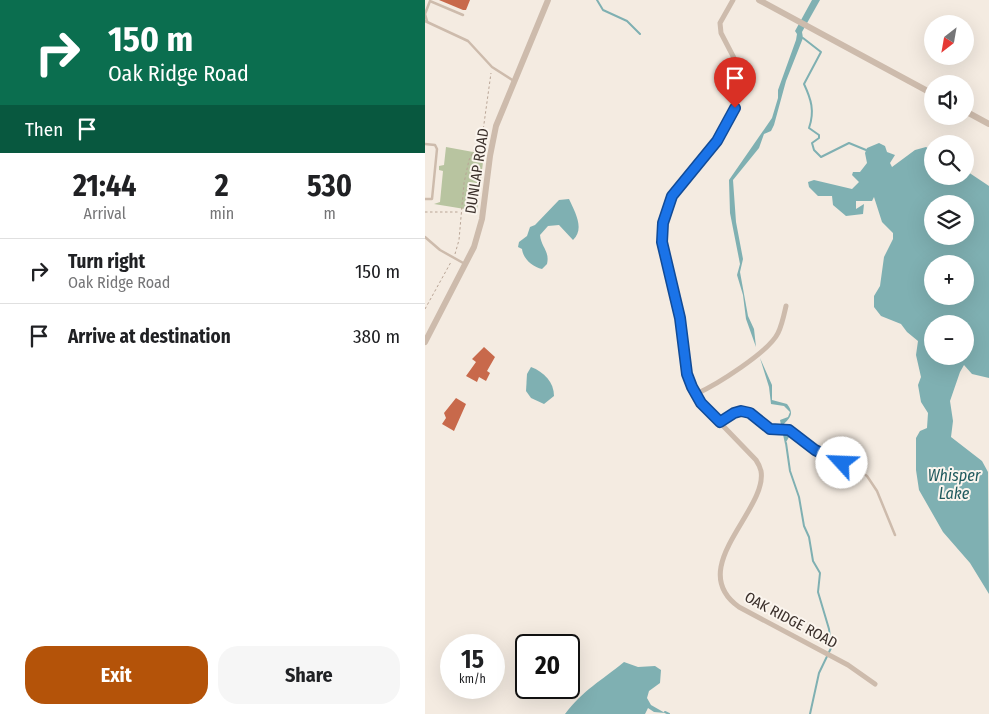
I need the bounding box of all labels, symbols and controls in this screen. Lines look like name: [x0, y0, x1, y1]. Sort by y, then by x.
north arrow: [924, 15, 974, 65]
map controls: [924, 15, 974, 365]
text: 150 m: [108, 18, 193, 60]
icon: right: [25, 20, 90, 85]
pin: [714, 57, 756, 108]
text: Oak Ridge Road: [108, 60, 249, 87]
icon: arrive: [721, 64, 749, 92]
button: sound: [924, 75, 974, 125]
icon: arrive: [73, 115, 101, 143]
text: Then: [25, 118, 63, 141]
street label: DUNLAP ROAD: [461, 127, 493, 215]
button: search: [924, 135, 974, 185]
text: 21:44: [73, 168, 137, 204]
text: 2: [215, 168, 229, 204]
text: 530: [307, 168, 352, 204]
button: layers: [924, 195, 974, 245]
text: Arrival: [83, 204, 126, 223]
text: min: [209, 204, 234, 223]
text: m: [323, 204, 336, 223]
text: Turn right: [68, 250, 145, 273]
button: +: [924, 255, 974, 305]
icon: right: [25, 257, 53, 285]
text: 150 m: [355, 260, 400, 283]
text: Oak Ridge Road: [68, 273, 170, 292]
button: −: [924, 315, 974, 365]
icon: arrive: [25, 322, 53, 350]
text: Arrive at destination: [68, 325, 231, 348]
text: 380 m: [353, 325, 400, 348]
position arrow: [815, 436, 867, 488]
water label: Whisper Lake: [928, 466, 981, 503]
street label: OAK RIDGE ROAD: [742, 588, 840, 652]
speed limit sign: 20: [515, 634, 580, 699]
text: 15: [461, 645, 484, 675]
button: Exit: [25, 646, 208, 704]
button: Share: [218, 646, 400, 704]
text: km/h: [459, 672, 486, 686]

